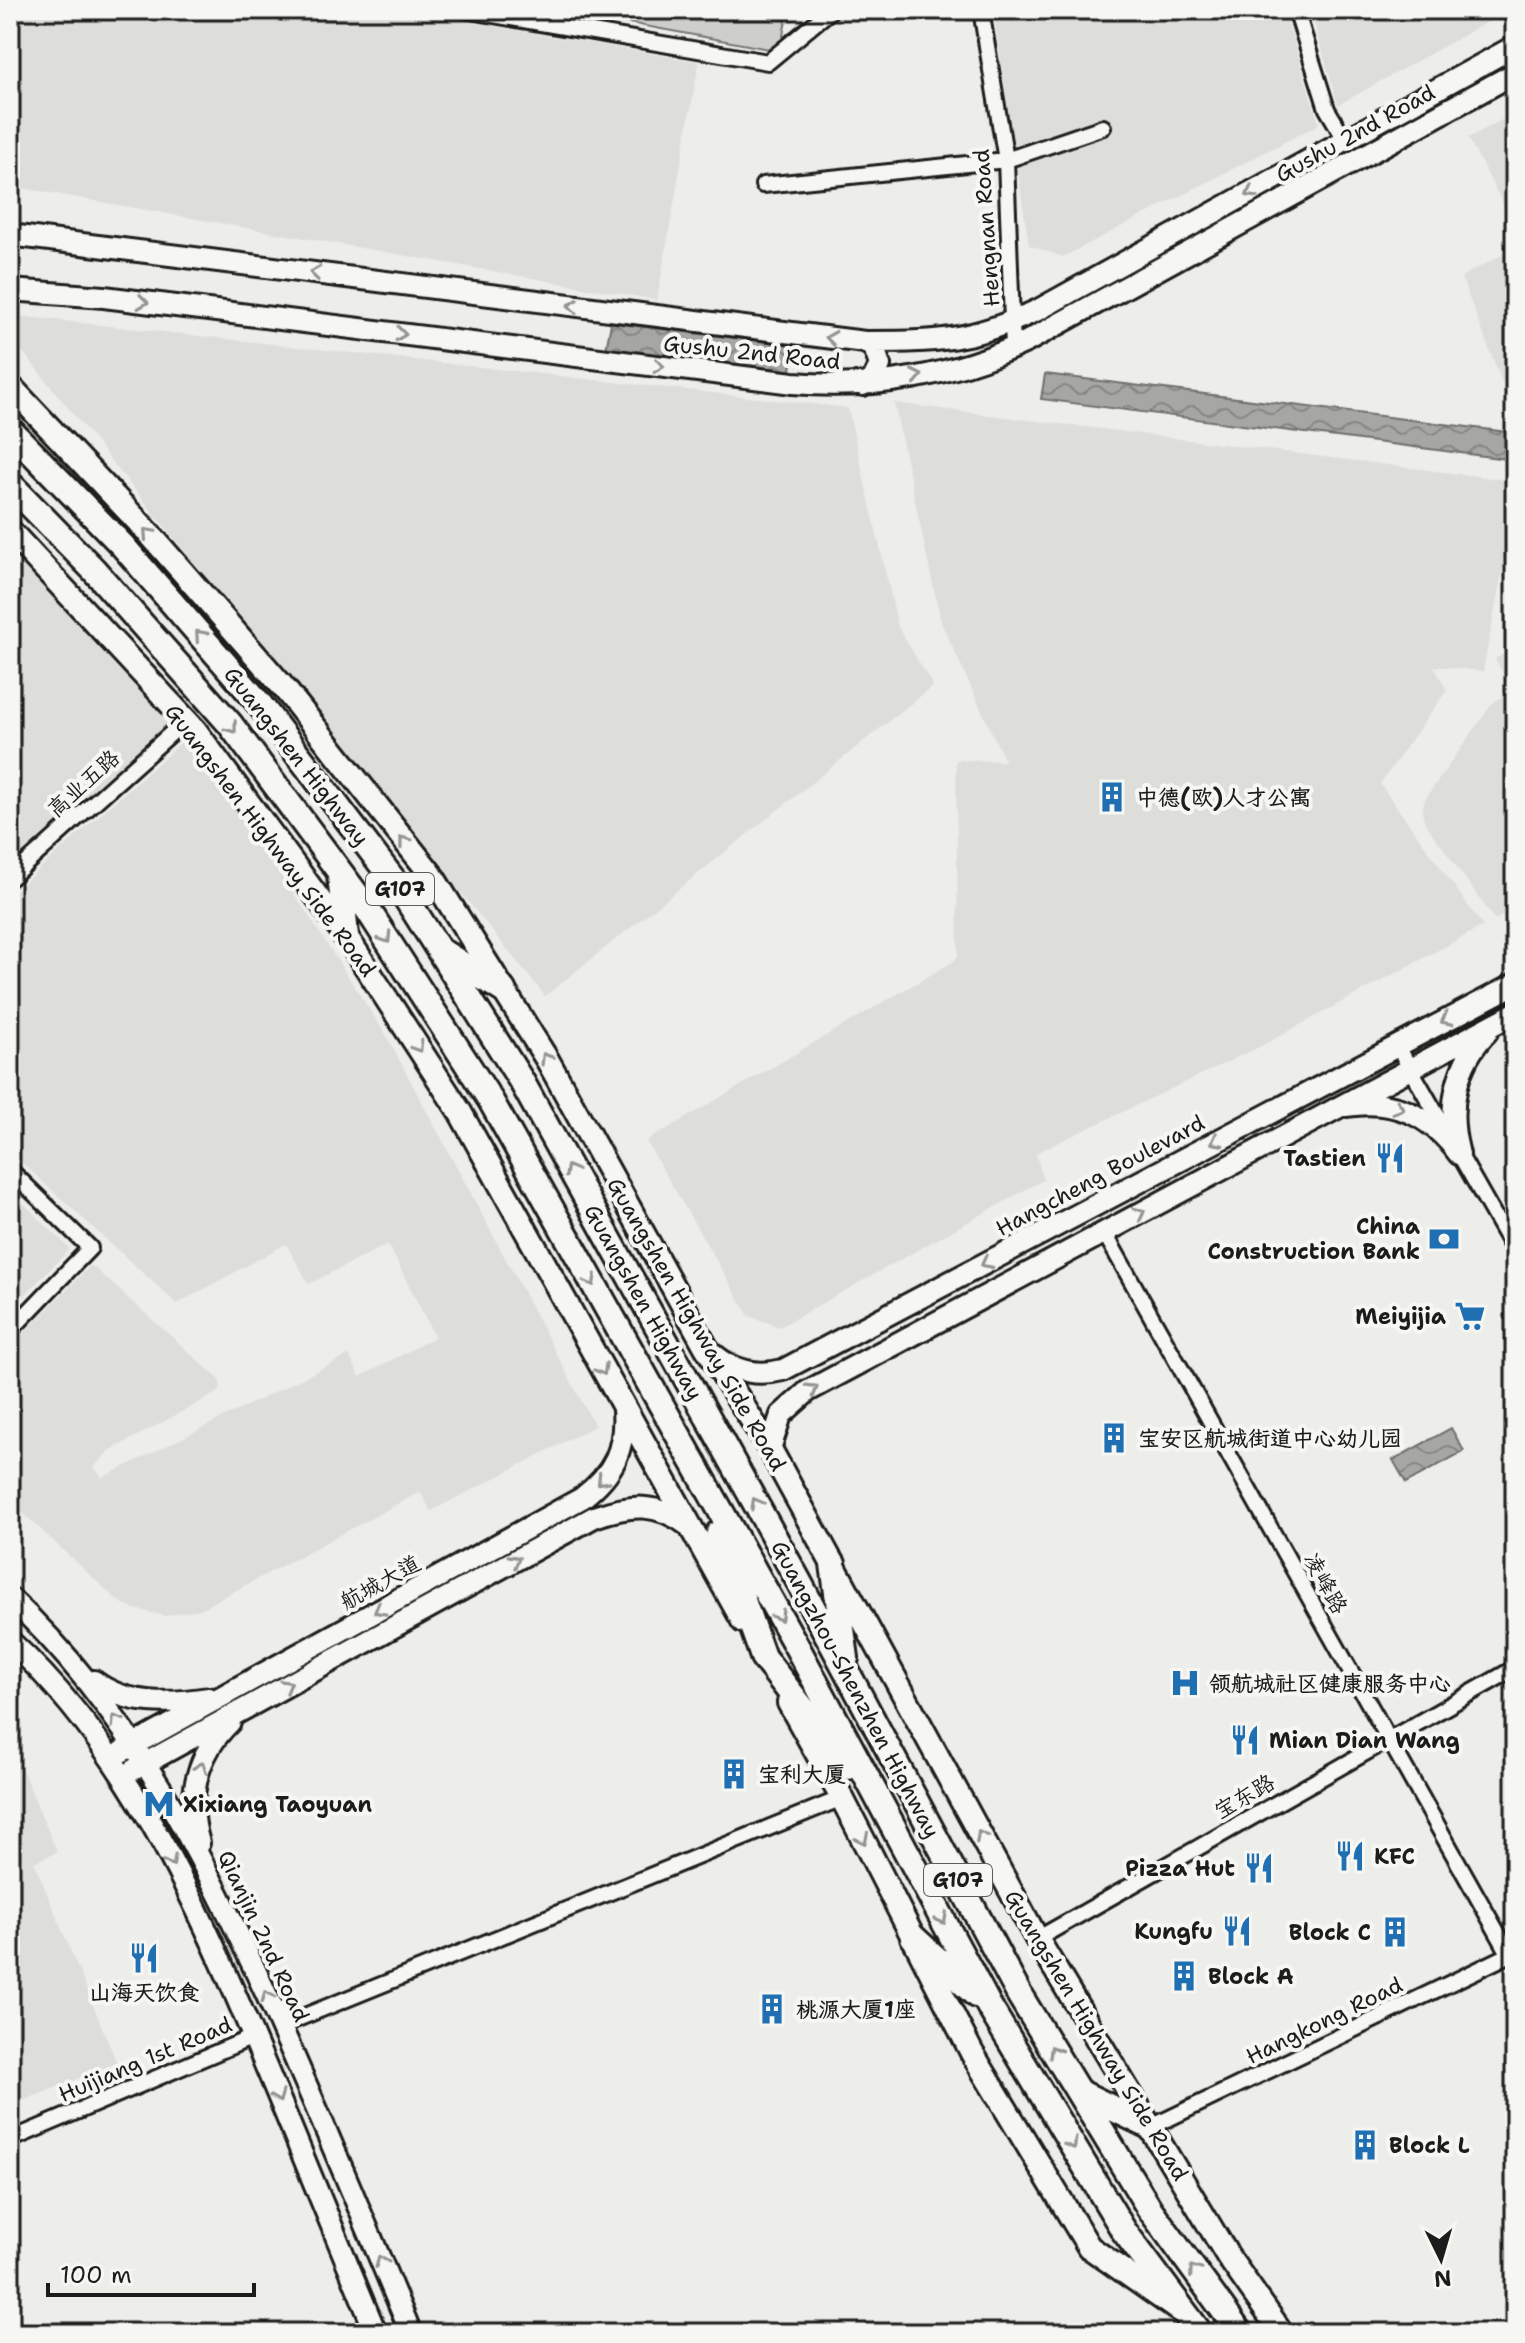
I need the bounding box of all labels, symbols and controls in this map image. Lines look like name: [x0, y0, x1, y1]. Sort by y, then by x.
street label: Gushu 2nd Road: [1270, 78, 1440, 189]
street label: Hengnan Road: [967, 148, 1006, 308]
one-way arrow: [1245, 183, 1260, 199]
one-way arrow: [308, 265, 322, 282]
one-way arrow: [137, 293, 150, 310]
one-way arrow: [566, 297, 579, 314]
one-way arrow: [395, 325, 408, 342]
street label: Gushu 2nd Road: [662, 329, 842, 376]
one-way arrow: [824, 329, 837, 346]
one-way arrow: [653, 358, 666, 375]
one-way arrow: [910, 368, 924, 385]
one-way arrow: [144, 528, 158, 543]
one-way arrow: [195, 630, 210, 644]
street label: Guangshen Highway: [218, 661, 376, 852]
street label: Guangshen Highway Side Road: [158, 698, 383, 983]
one-way arrow: [223, 719, 237, 734]
street label: 高业五路: [41, 743, 126, 824]
building icon: 中德(欧)人才公寓: [1095, 780, 1129, 814]
place label: 中德(欧)人才公寓: [1136, 783, 1311, 812]
one-way arrow: [400, 835, 414, 850]
road number: G107: [366, 873, 434, 905]
one-way arrow: [376, 929, 391, 943]
one-way arrow: [1439, 1010, 1454, 1025]
one-way arrow: [409, 1038, 424, 1053]
one-way arrow: [540, 1052, 556, 1067]
one-way arrow: [1392, 1099, 1406, 1115]
street label: Hangcheng Boulevard: [991, 1108, 1210, 1243]
one-way arrow: [1210, 1131, 1224, 1147]
restaurant icon: Tastien: [1373, 1141, 1407, 1175]
place label: Tastien: [1283, 1144, 1366, 1173]
one-way arrow: [565, 1164, 580, 1178]
street label: Guangshen Highway Side Road: [600, 1172, 793, 1476]
street label: Guangshen Highway: [578, 1199, 710, 1405]
one-way arrow: [1132, 1207, 1147, 1222]
place label: China Construction Bank: [1208, 1212, 1420, 1266]
bank icon: China Construction Bank: [1427, 1222, 1461, 1256]
one-way arrow: [980, 1253, 994, 1268]
one-way arrow: [581, 1272, 597, 1287]
supermarket icon: Meiyijia: [1453, 1299, 1487, 1333]
place label: Meiyijia: [1355, 1302, 1446, 1331]
one-way arrow: [592, 1362, 608, 1376]
one-way arrow: [804, 1383, 819, 1399]
building icon: 宝安区航城街道中心幼儿园: [1097, 1421, 1131, 1455]
place label: 宝安区航城街道中心幼儿园: [1138, 1424, 1402, 1453]
one-way arrow: [598, 1470, 612, 1485]
one-way arrow: [750, 1497, 765, 1511]
street label: Guangzhou-Shenzhen Highway: [765, 1535, 947, 1843]
street label: 凌峰路: [1297, 1547, 1354, 1619]
street label: 航城大道: [335, 1548, 426, 1616]
one-way arrow: [507, 1554, 521, 1570]
one-way arrow: [372, 1601, 387, 1616]
one-way arrow: [769, 1607, 785, 1622]
hospital icon: 领航城社区健康服务中心: [1168, 1666, 1202, 1700]
place label: 领航城社区健康服务中心: [1209, 1669, 1451, 1698]
one-way arrow: [279, 1679, 293, 1695]
one-way arrow: [110, 1714, 125, 1728]
restaurant icon: Mian Dian Wang: [1228, 1723, 1262, 1757]
place label: Mian Dian Wang: [1269, 1726, 1460, 1755]
building icon: 宝利大厦: [717, 1757, 751, 1791]
place label: 宝利大厦: [758, 1760, 846, 1789]
one-way arrow: [191, 1761, 208, 1775]
street label: 宝东路: [1208, 1767, 1280, 1825]
metro station icon: Xixiang Taoyuan: [142, 1787, 176, 1821]
place label: Xixiang Taoyuan: [183, 1790, 372, 1819]
one-way arrow: [853, 1830, 868, 1845]
one-way arrow: [975, 1830, 991, 1844]
restaurant icon: KFC: [1333, 1839, 1367, 1873]
place label: KFC: [1374, 1842, 1415, 1871]
street label: Qianjin 2nd Road: [211, 1846, 316, 2027]
restaurant icon: Pizza Hut: [1242, 1851, 1276, 1885]
one-way arrow: [161, 1852, 176, 1867]
place label: Pizza Hut: [1125, 1854, 1235, 1883]
road number: G107: [924, 1864, 992, 1896]
street label: Guangshen Highway Side Road: [998, 1884, 1195, 2186]
one-way arrow: [932, 1910, 948, 1924]
restaurant icon: Kungfu: [1220, 1914, 1254, 1948]
building icon: Block C: [1378, 1915, 1412, 1949]
place label: Kungfu: [1134, 1917, 1213, 1946]
place label: Block C: [1289, 1918, 1371, 1947]
restaurant icon: 山海天饮食: [127, 1941, 161, 1975]
building icon: Block A: [1167, 1959, 1201, 1993]
place label: Block A: [1208, 1962, 1294, 1991]
street label: Hangkong Road: [1241, 1970, 1407, 2071]
place label: 山海天饮食: [89, 1978, 199, 2007]
one-way arrow: [261, 1990, 277, 2005]
building icon: 桃源大厦1座: [755, 1992, 789, 2026]
place label: 桃源大厦1座: [796, 1995, 916, 2024]
street label: Huijiang 1st Road: [54, 2010, 236, 2109]
one-way arrow: [1048, 2045, 1063, 2060]
one-way arrow: [268, 2089, 285, 2103]
building icon: Block L: [1348, 2128, 1382, 2162]
place label: Block L: [1389, 2131, 1470, 2160]
one-way arrow: [1062, 2135, 1078, 2150]
north arrow: [1401, 2219, 1481, 2299]
scale bar: [48, 2247, 254, 2297]
one-way arrow: [374, 2255, 391, 2269]
text: 100 m: [60, 2259, 132, 2291]
text: N: [1433, 2263, 1453, 2294]
one-way arrow: [1190, 2264, 1204, 2278]

